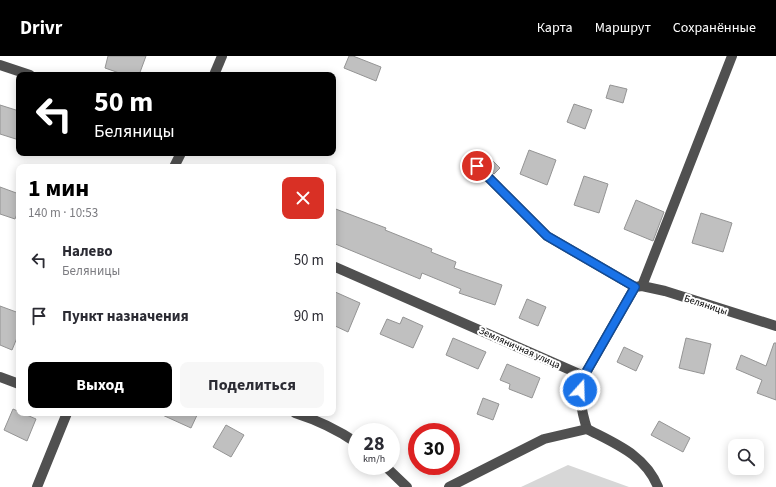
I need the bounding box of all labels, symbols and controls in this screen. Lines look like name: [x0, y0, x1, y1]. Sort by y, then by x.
text: Drivr: [20, 15, 62, 42]
text: Карта: [537, 18, 573, 38]
text: Маршрут: [595, 18, 651, 38]
text: Сохранённые: [673, 18, 756, 38]
text: 50 m: [94, 82, 153, 122]
icon: left: [28, 88, 80, 140]
text: Беляницы: [94, 119, 175, 144]
pin: [460, 149, 494, 183]
icon: arrive: [466, 155, 488, 177]
text: 1 мин: [28, 171, 89, 206]
button: close: [282, 177, 324, 219]
text: 140 m · 10:53: [28, 204, 98, 222]
text: Налево: [62, 241, 113, 262]
icon: left: [28, 249, 50, 271]
text: 50 m: [294, 250, 324, 271]
text: Беляницы: [62, 262, 120, 280]
street label: Беляницы: [682, 291, 729, 319]
icon: arrive: [28, 305, 50, 327]
text: Пункт назначения: [62, 306, 189, 327]
text: 90 m: [294, 306, 324, 327]
street label: Земляничная улица: [477, 324, 562, 372]
button: Выход: [28, 362, 172, 408]
button: Поделиться: [180, 362, 324, 408]
position arrow: [559, 369, 601, 411]
speed limit sign: 30: [408, 423, 460, 475]
text: 28: [363, 430, 385, 458]
map controls: [728, 439, 764, 475]
button: search: [728, 439, 764, 475]
text: km/h: [363, 452, 385, 466]

